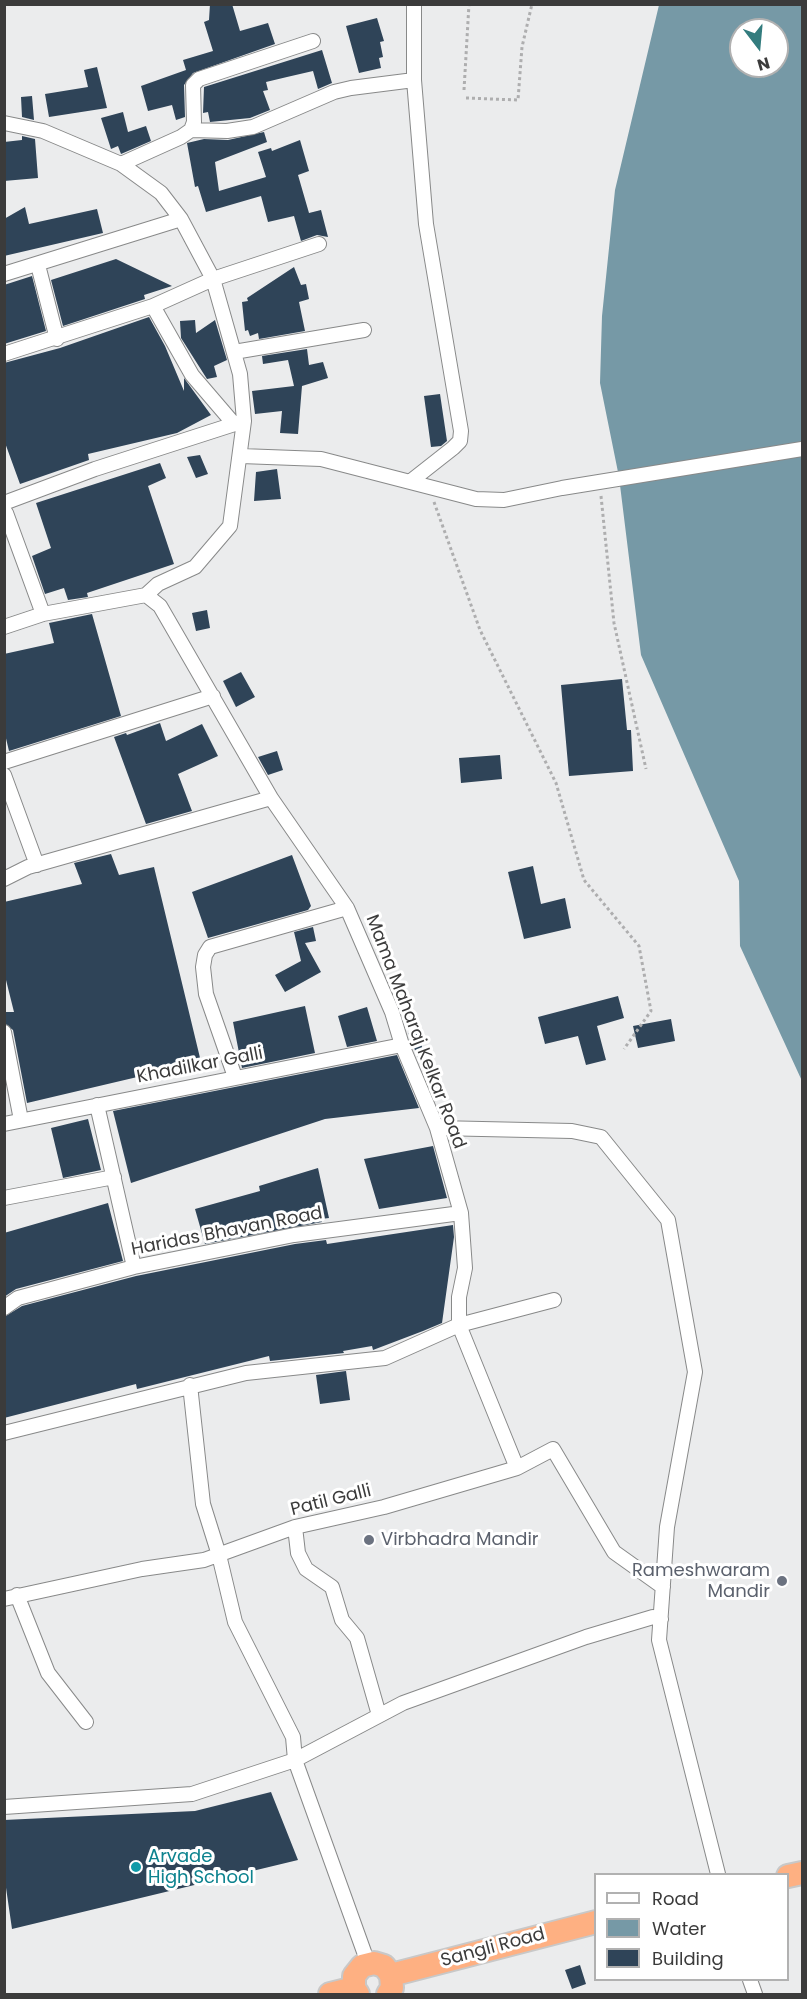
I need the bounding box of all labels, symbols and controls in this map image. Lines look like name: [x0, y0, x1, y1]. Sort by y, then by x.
north arrow: [729, 18, 789, 78]
text: N: [755, 51, 773, 77]
street label: Mama Maharaj Kelkar Road: [360, 912, 470, 1152]
street label: Khadilkar Galli: [135, 1043, 265, 1089]
street label: Haridas Bhavan Road: [130, 1203, 324, 1261]
street label: Patil Galli: [288, 1481, 374, 1521]
place label: Virbhadra Mandir: [381, 1529, 539, 1551]
marker: Virbhadra Mandir: [362, 1533, 376, 1547]
place label: Rameshwaram Mandir: [632, 1560, 770, 1602]
marker: Rameshwaram Mandir: [775, 1574, 789, 1588]
place label: Arvade High School: [148, 1846, 254, 1888]
marker: Arvade High School: [129, 1860, 143, 1874]
legend: [594, 1873, 789, 1981]
text: Road: [652, 1886, 699, 1911]
text: Water: [652, 1916, 706, 1941]
street label: Sangli Road: [439, 1924, 547, 1972]
text: Building: [652, 1946, 724, 1971]

